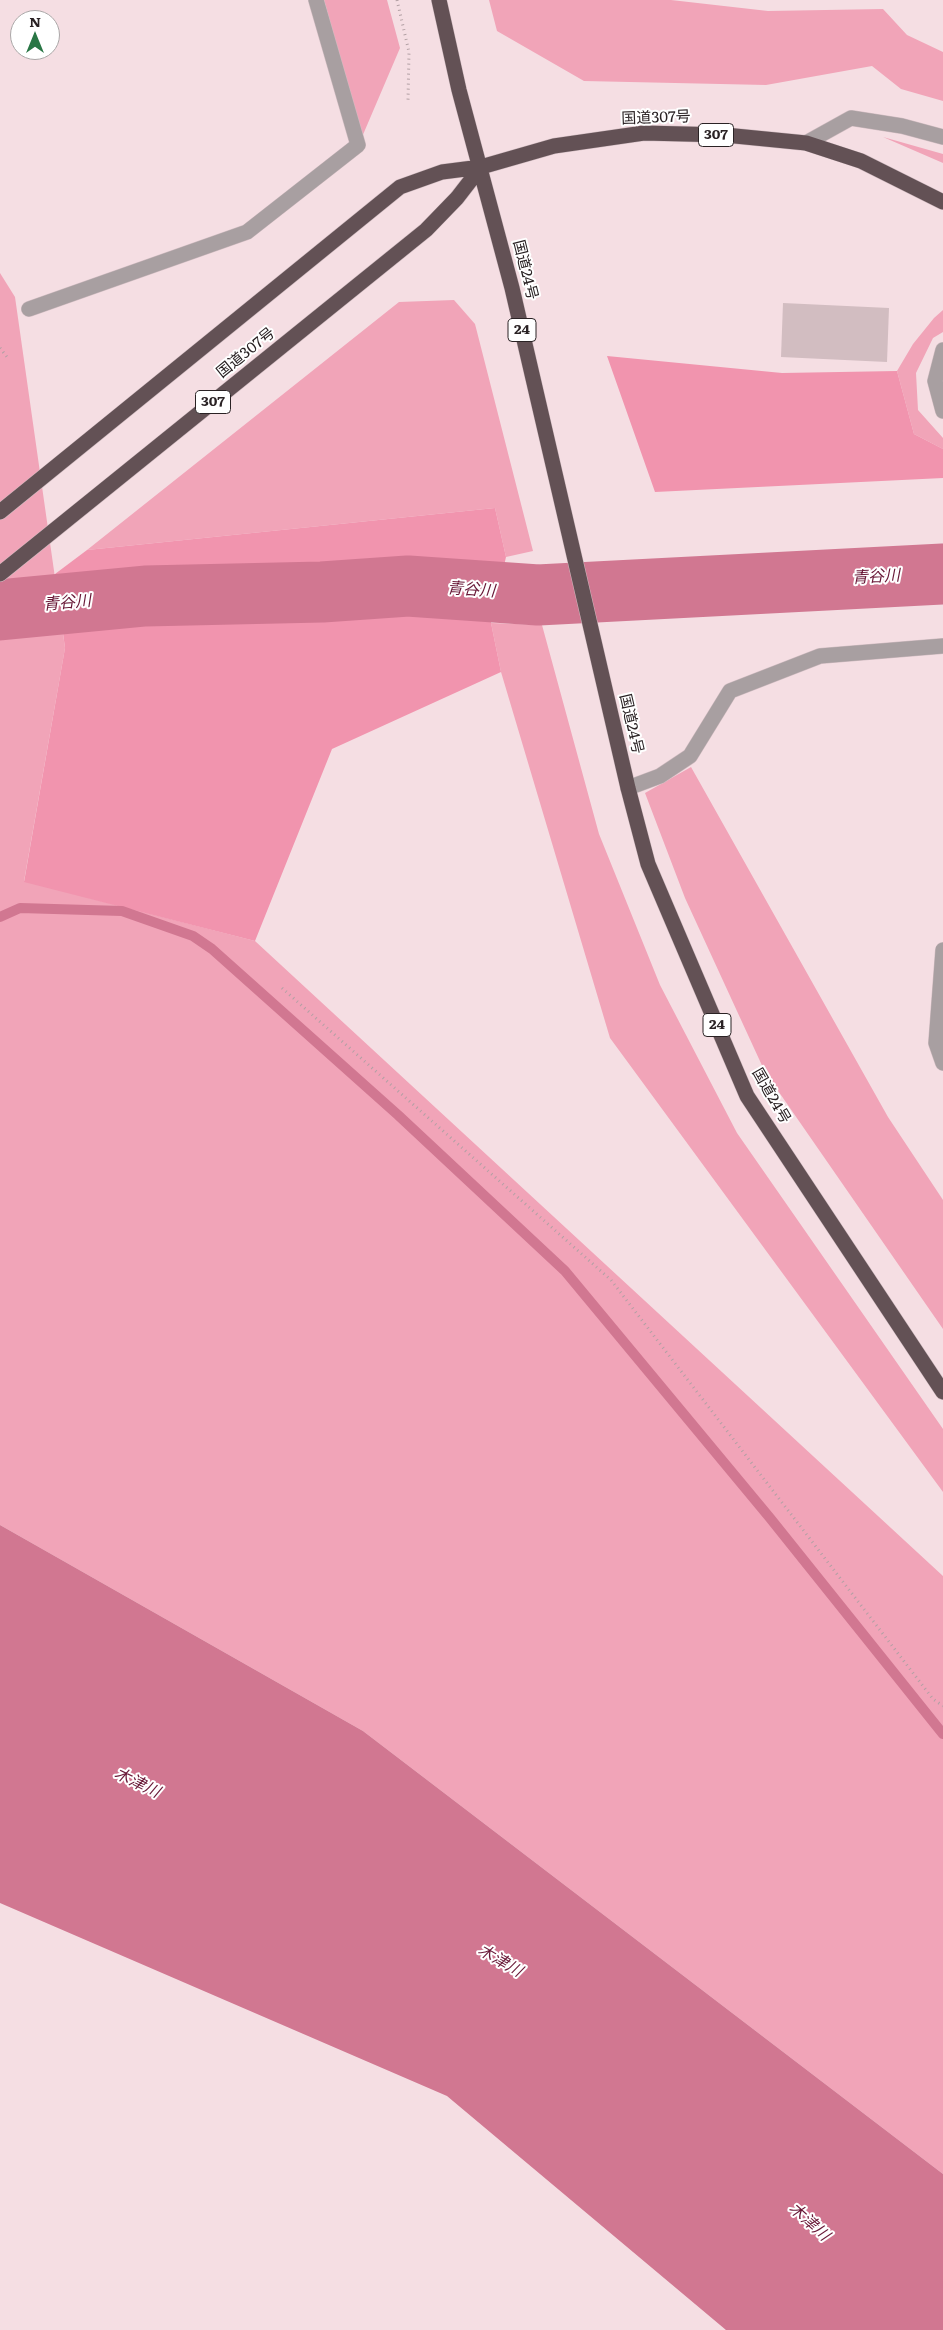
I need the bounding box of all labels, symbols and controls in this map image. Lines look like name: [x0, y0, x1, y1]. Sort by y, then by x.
north arrow: [10, 10, 60, 60]
text: N: [29, 11, 41, 31]
street label: 国道307号: [621, 108, 691, 128]
road number: 307: [698, 124, 734, 146]
street label: 国道24号: [509, 238, 541, 302]
road number: 24: [508, 318, 536, 342]
street label: 国道307号: [213, 324, 279, 382]
road number: 307: [196, 391, 230, 414]
water label: 青谷川: [852, 566, 900, 588]
water label: 青谷川: [446, 579, 496, 601]
water label: 青谷川: [42, 591, 92, 615]
street label: 国道24号: [615, 692, 647, 756]
road number: 24: [703, 1014, 731, 1036]
street label: 国道24号: [748, 1065, 794, 1127]
water label: 木津川: [111, 1764, 163, 1802]
water label: 木津川: [474, 1941, 526, 1981]
water label: 木津川: [785, 2199, 833, 2245]

